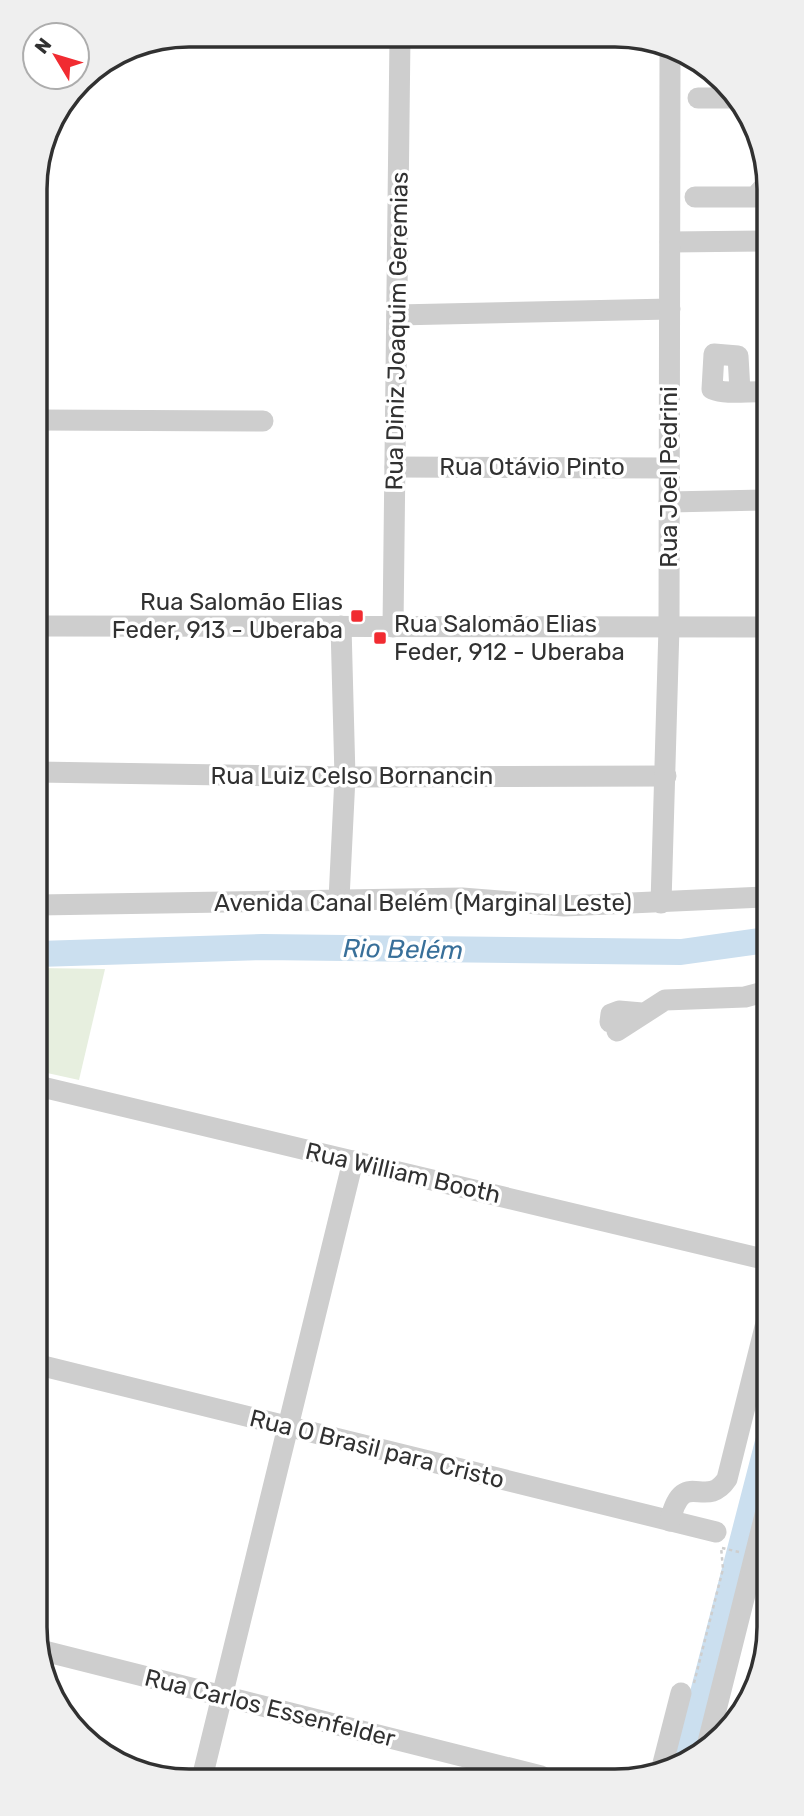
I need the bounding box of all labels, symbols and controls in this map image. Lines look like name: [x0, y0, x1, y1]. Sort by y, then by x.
north arrow: [21, 21, 91, 91]
text: N: [30, 33, 56, 58]
street label: Rua Diniz Joaquim Geremias: [380, 171, 414, 491]
street label: Rua Joel Pedrini: [655, 386, 683, 568]
street label: Rua Otávio Pinto: [439, 453, 625, 481]
place label: Rua Salomão Elias Feder, 913 - Uberaba: [112, 588, 343, 644]
marker: Rua Salomão Elias Feder, 913 - Uberaba: [349, 608, 365, 624]
place label: Rua Salomão Elias Feder, 912 - Uberaba: [394, 610, 625, 666]
marker: Rua Salomão Elias Feder, 912 - Uberaba: [372, 630, 388, 646]
street label: Rua Luiz Celso Bornancin: [211, 762, 493, 790]
street label: Avenida Canal Belém (Marginal Leste): [214, 889, 632, 917]
water label: Rio Belém: [342, 933, 464, 966]
street label: Rua William Booth: [303, 1137, 503, 1209]
street label: Rua O Brasil para Cristo: [247, 1404, 507, 1494]
street label: Rua Carlos Essenfelder: [142, 1663, 398, 1753]

